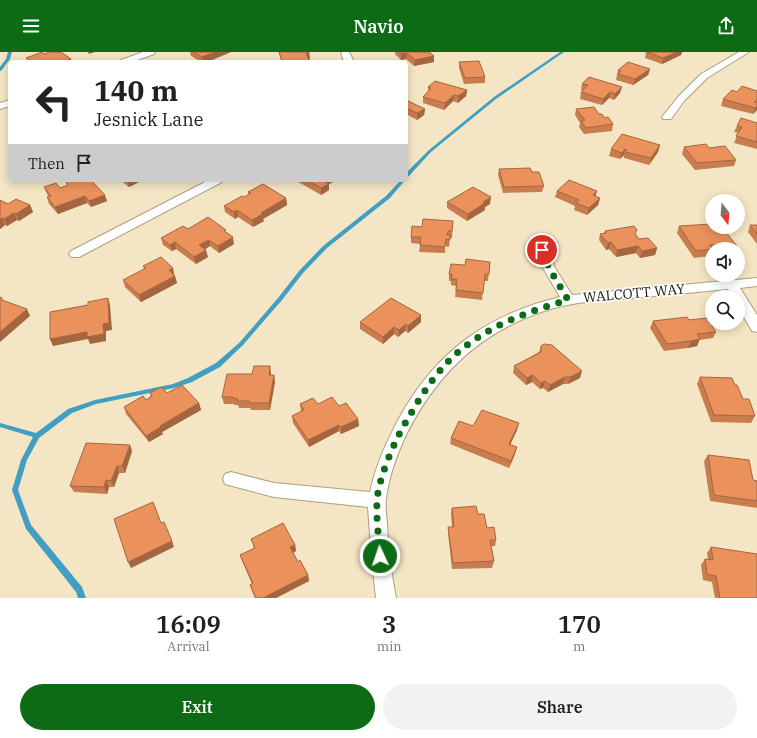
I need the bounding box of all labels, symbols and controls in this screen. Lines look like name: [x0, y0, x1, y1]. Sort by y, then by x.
icon: menu: [20, 15, 42, 37]
text: Navio: [353, 15, 404, 38]
icon: share: [715, 15, 737, 37]
text: 140 m: [94, 72, 178, 109]
icon: left: [28, 76, 80, 128]
text: Jesnick Lane: [94, 108, 203, 131]
icon: arrive: [73, 152, 95, 174]
text: Then: [28, 154, 65, 173]
north arrow: [705, 194, 745, 234]
map controls: [705, 194, 745, 330]
pin: [525, 233, 559, 267]
icon: arrive: [531, 239, 553, 261]
button: sound: [705, 242, 745, 282]
street label: WALCOTT WAY: [582, 280, 686, 306]
button: search: [705, 290, 745, 330]
position arrow: [359, 535, 401, 577]
text: 16:09: [156, 608, 221, 640]
text: 3: [382, 608, 396, 640]
text: 170: [558, 608, 601, 640]
text: Arrival: [167, 638, 210, 655]
text: min: [377, 638, 402, 655]
text: m: [573, 638, 586, 655]
button: Exit: [20, 684, 375, 730]
button: Share: [383, 684, 737, 730]

